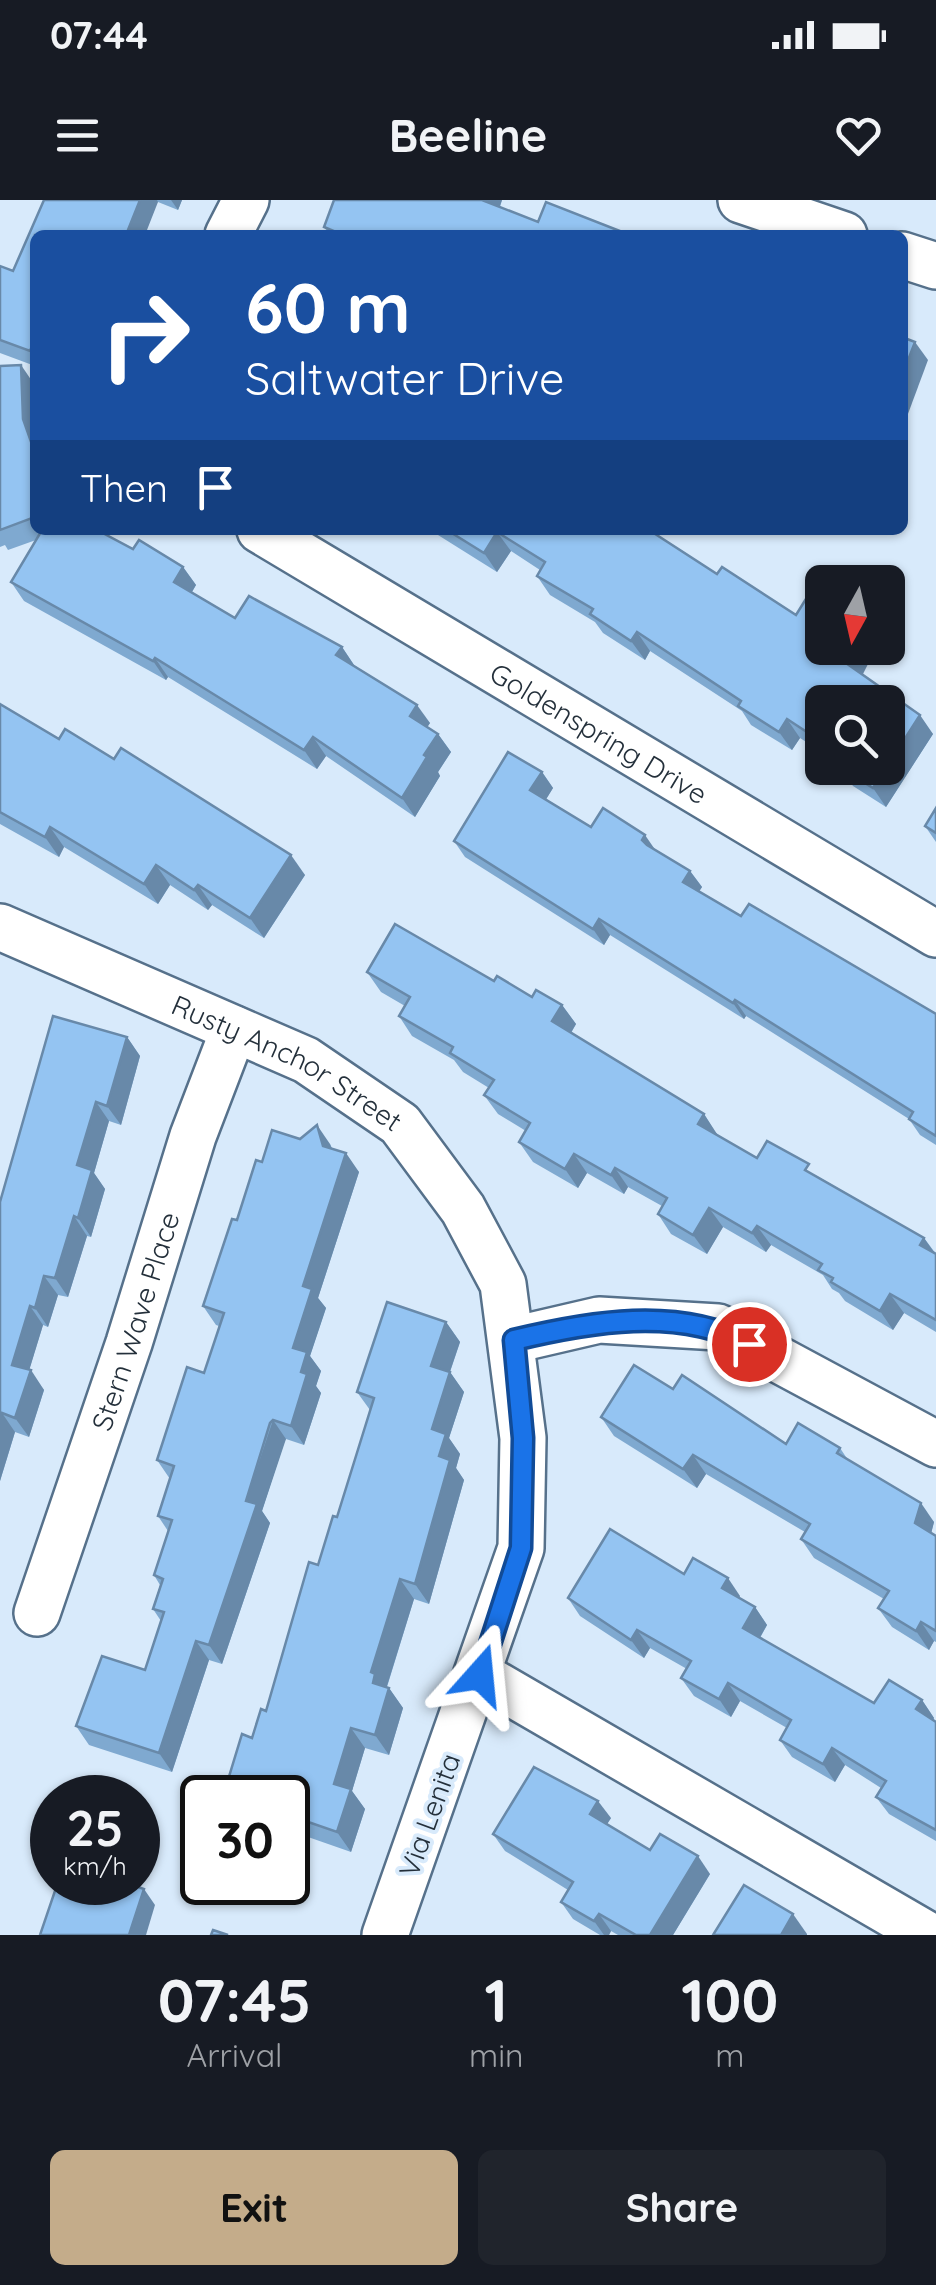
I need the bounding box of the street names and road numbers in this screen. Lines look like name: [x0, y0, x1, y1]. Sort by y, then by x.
street label: Goldenspring Drive: [484, 654, 714, 811]
street label: Rusty Anchor Street: [167, 986, 409, 1138]
street label: Stern Wave Place: [83, 1207, 186, 1435]
street label: Via Lenita: [391, 1749, 467, 1881]

